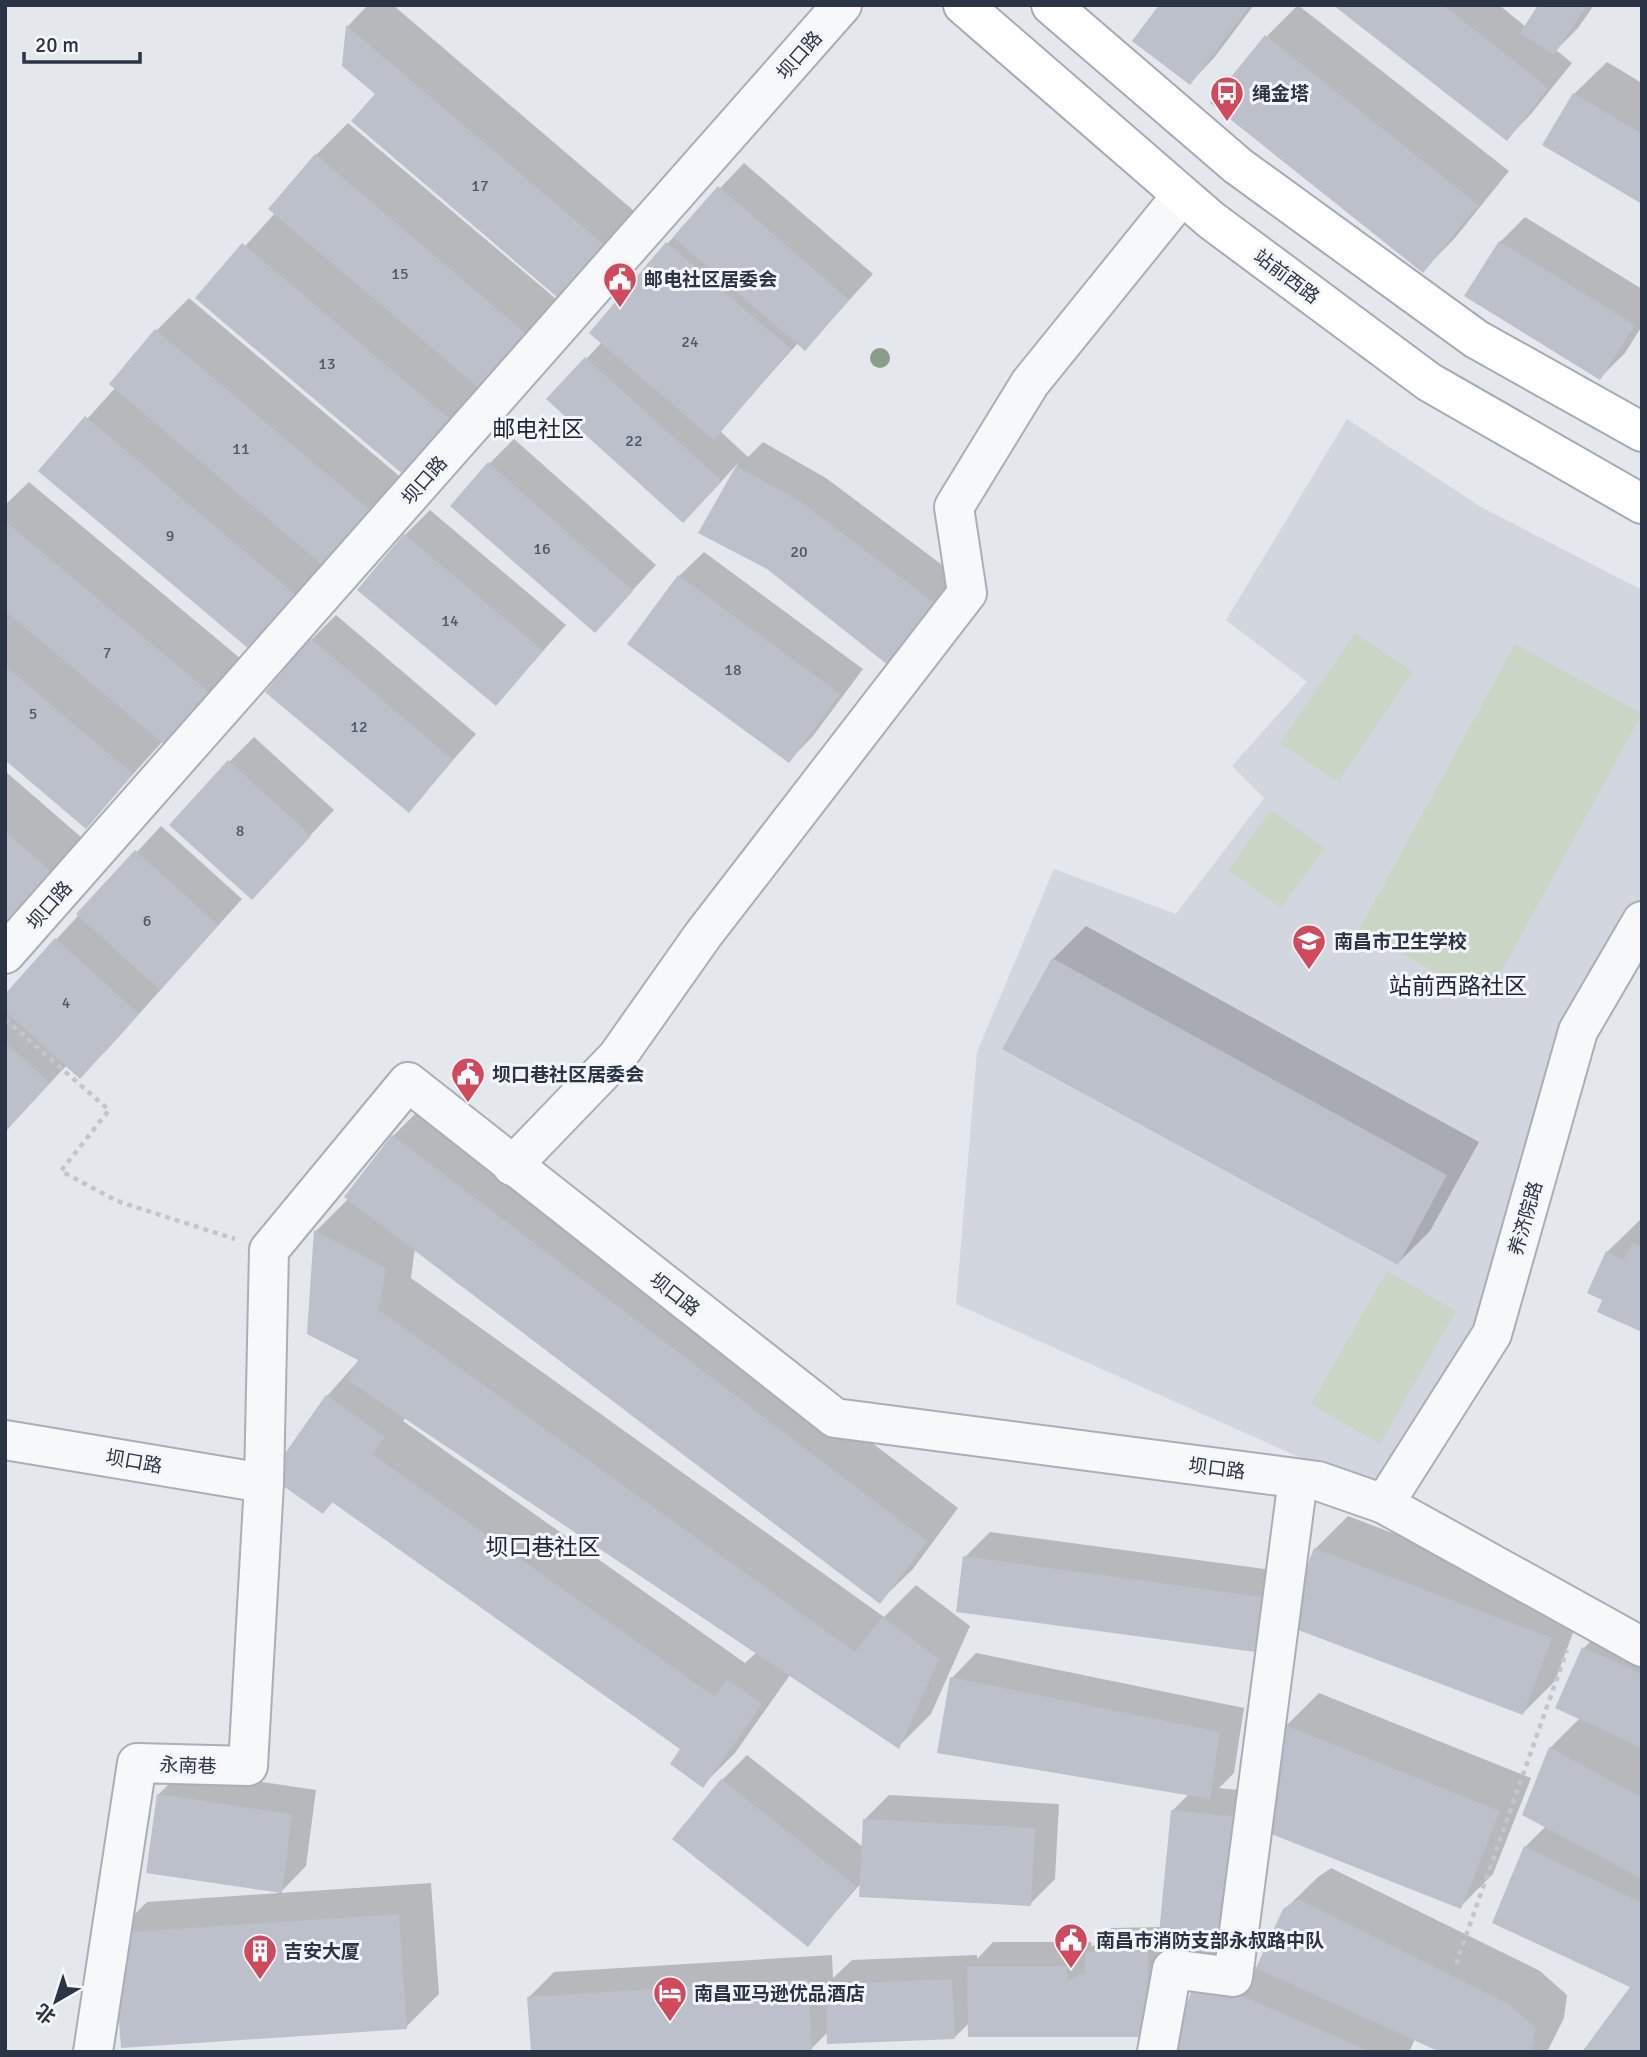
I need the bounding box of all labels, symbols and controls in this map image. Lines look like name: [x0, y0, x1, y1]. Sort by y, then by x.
scale bar: [24, 21, 140, 65]
street label: 坝口路: [772, 26, 828, 85]
text: 20 m: [35, 32, 79, 58]
bus stop icon: 绳金塔: [1208, 74, 1246, 123]
place label: 绳金塔: [1252, 82, 1309, 106]
house number: 17: [471, 176, 489, 196]
street label: 站前西路: [1249, 244, 1324, 309]
public building icon: 邮电社区居委会: [601, 260, 639, 309]
house number: 15: [391, 264, 409, 284]
place label: 邮电社区居委会: [644, 268, 777, 292]
house number: 24: [681, 332, 699, 352]
house number: 13: [318, 354, 336, 374]
district label: 邮电社区: [492, 415, 584, 444]
house number: 22: [625, 431, 643, 451]
house number: 11: [232, 439, 250, 459]
street label: 坝口路: [397, 451, 453, 510]
house number: 9: [166, 526, 174, 546]
house number: 16: [533, 539, 551, 559]
house number: 20: [790, 542, 808, 562]
house number: 14: [441, 611, 459, 631]
house number: 7: [103, 643, 111, 663]
house number: 18: [724, 660, 742, 680]
house number: 5: [29, 704, 37, 724]
house number: 12: [350, 717, 368, 737]
house number: 8: [236, 821, 244, 841]
street label: 坝口路: [22, 876, 78, 935]
house number: 6: [143, 911, 151, 931]
school or university icon: 南昌市卫生学校: [1290, 922, 1328, 971]
place label: 南昌市卫生学校: [1334, 930, 1467, 954]
district label: 站前西路社区: [1389, 972, 1527, 1001]
house number: 4: [62, 993, 71, 1013]
public building icon: 坝口巷社区居委会: [449, 1055, 487, 1104]
place label: 坝口巷社区居委会: [492, 1063, 644, 1087]
street label: 养济院路: [1504, 1178, 1548, 1258]
street label: 坝口路: [645, 1268, 704, 1322]
street label: 坝口路: [104, 1445, 164, 1479]
street label: 坝口路: [1187, 1454, 1247, 1484]
district label: 坝口巷社区: [486, 1533, 601, 1562]
street label: 永南巷: [159, 1753, 217, 1779]
public building icon: 南昌市消防支部永叔路中队: [1052, 1921, 1090, 1970]
place label: 南昌市消防支部永叔路中队: [1096, 1929, 1324, 1953]
building icon: 吉安大厦: [241, 1932, 279, 1981]
place label: 吉安大厦: [284, 1940, 360, 1964]
north arrow: [21, 1966, 91, 2036]
hotel icon: 南昌亚马逊优品酒店: [651, 1974, 689, 2023]
place label: 南昌亚马逊优品酒店: [694, 1982, 865, 2006]
text: 北: [31, 1998, 61, 2029]

